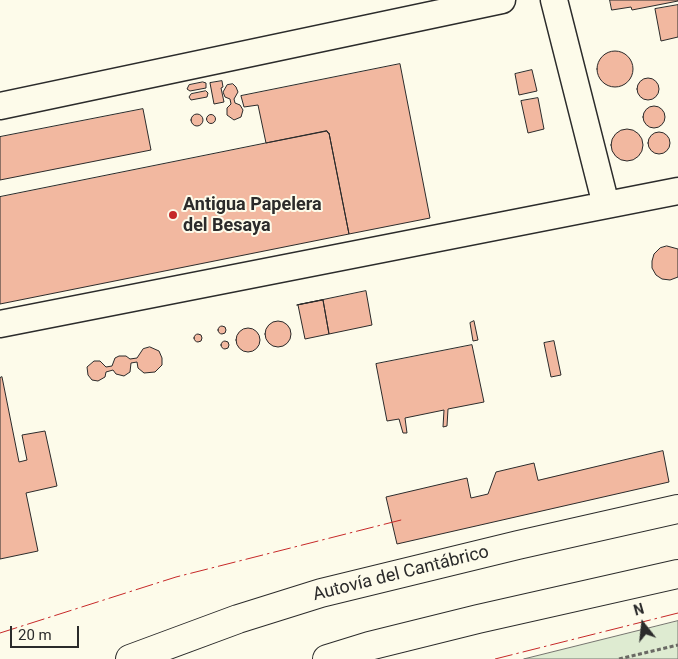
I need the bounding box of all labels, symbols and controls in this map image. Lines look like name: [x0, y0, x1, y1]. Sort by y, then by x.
place label: Antigua Papelera del Besaya: [183, 194, 322, 236]
marker: Antigua Papelera del Besaya: [167, 209, 179, 221]
street label: Autovía del Cantábrico: [311, 542, 491, 606]
north arrow: [618, 599, 668, 649]
text: N: [632, 601, 646, 619]
scale bar: [12, 616, 81, 648]
text: 20 m: [18, 626, 52, 644]

